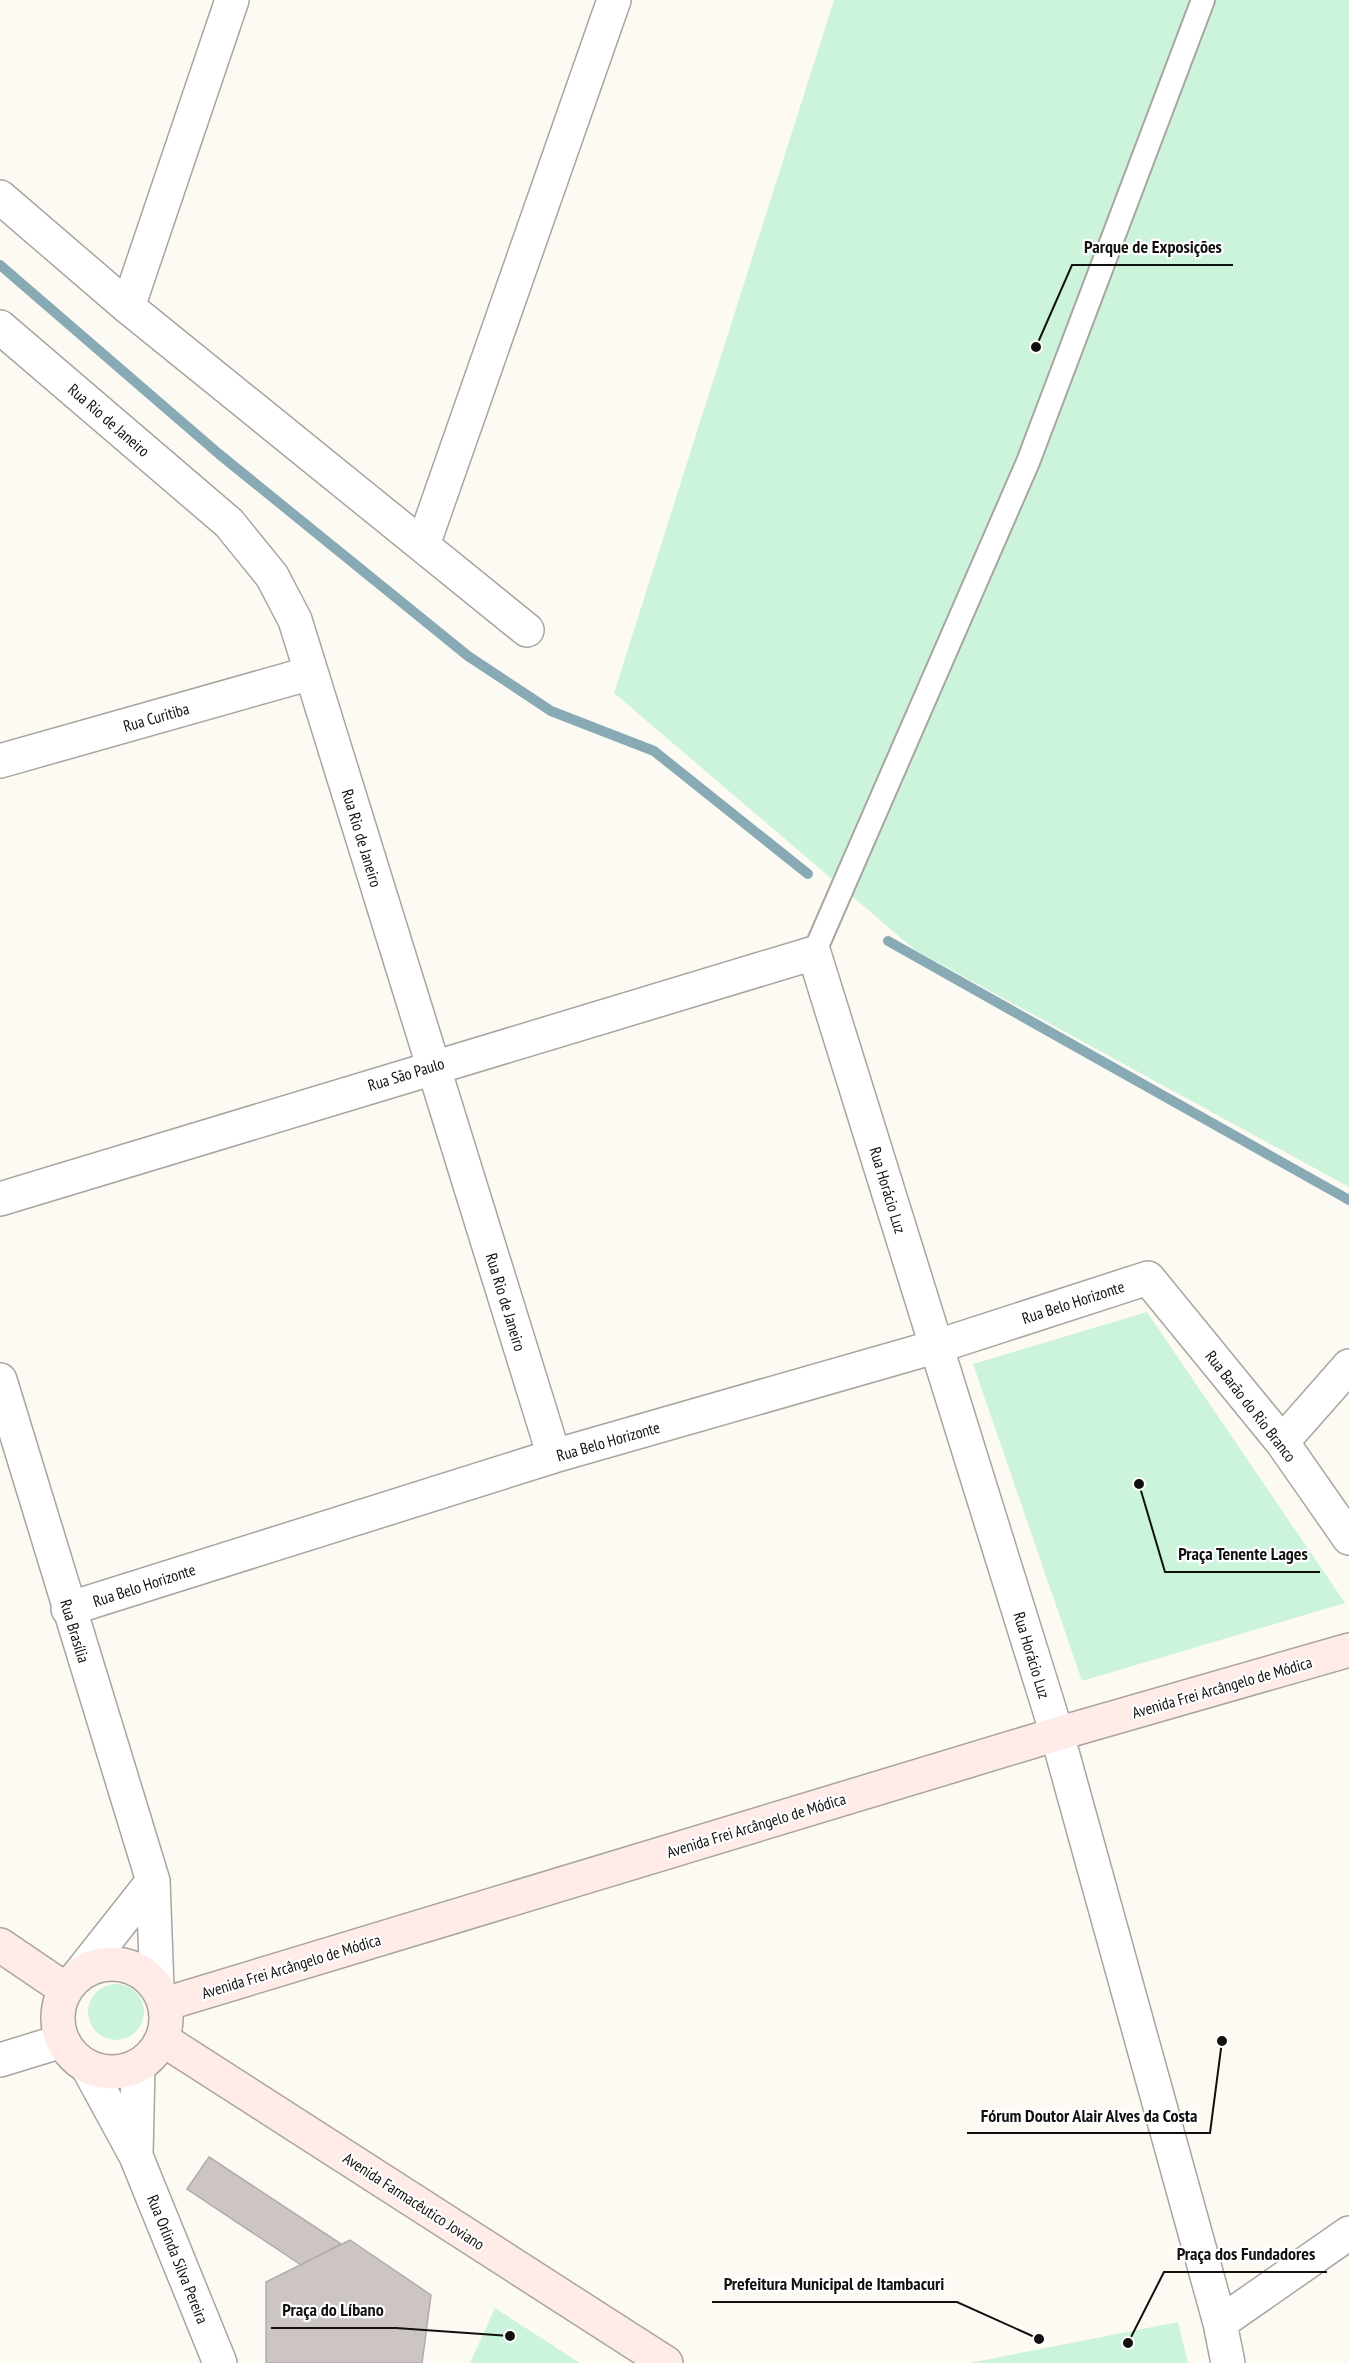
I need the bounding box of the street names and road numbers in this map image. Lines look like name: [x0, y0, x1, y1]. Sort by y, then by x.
street label: Rua Rio de Janeiro: [64, 379, 154, 461]
street label: Rua Curitiba: [121, 698, 191, 736]
street label: Rua Rio de Janeiro: [338, 787, 386, 890]
street label: Rua São Paulo: [365, 1053, 447, 1095]
street label: Rua Horácio Luz: [865, 1144, 911, 1236]
street label: Rua Rio de Janeiro: [482, 1251, 530, 1354]
street label: Rua Belo Horizonte: [1019, 1276, 1127, 1328]
street label: Rua Barão do Rio Branco: [1201, 1346, 1301, 1466]
street label: Rua Belo Horizonte: [554, 1417, 662, 1465]
street label: Rua Belo Horizonte: [90, 1559, 198, 1611]
street label: Rua Brasília: [56, 1597, 94, 1665]
street label: Rua Horácio Luz: [1009, 1609, 1055, 1701]
street label: Avenida Frei Arcângelo de Módica: [1130, 1652, 1314, 1722]
street label: Avenida Frei Arcângelo de Módica: [664, 1788, 848, 1862]
street label: Avenida Frei Arcângelo de Módica: [199, 1929, 383, 2003]
street label: Avenida Farmacêutico Joviano: [340, 2148, 489, 2254]
street label: Rua Orlinda Silva Pereira: [143, 2192, 213, 2326]

